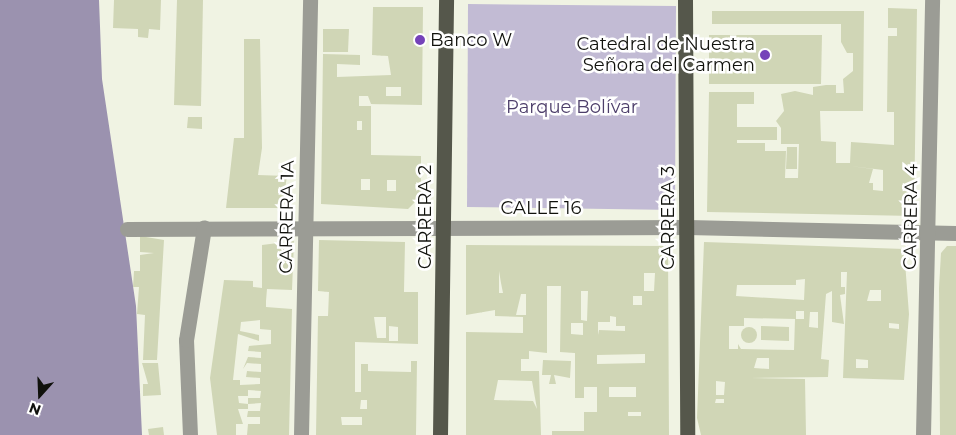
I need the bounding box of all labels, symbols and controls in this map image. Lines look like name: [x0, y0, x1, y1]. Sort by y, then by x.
place label: Banco W: [430, 29, 512, 51]
marker: Banco W: [414, 34, 426, 46]
place label: Catedral de Nuestra Señora del Carmen: [576, 34, 755, 76]
marker: Catedral de Nuestra Señora del Carmen: [759, 49, 771, 61]
park label: Parque Bolívar: [506, 96, 638, 118]
street label: CARRERA 1A: [275, 160, 299, 274]
street label: CARRERA 4: [899, 164, 923, 270]
street label: CARRERA 2: [414, 165, 436, 269]
street label: CARRERA 3: [657, 166, 679, 270]
street label: CALLE 16: [501, 197, 581, 219]
north arrow: [15, 370, 65, 420]
text: N: [26, 399, 43, 419]

